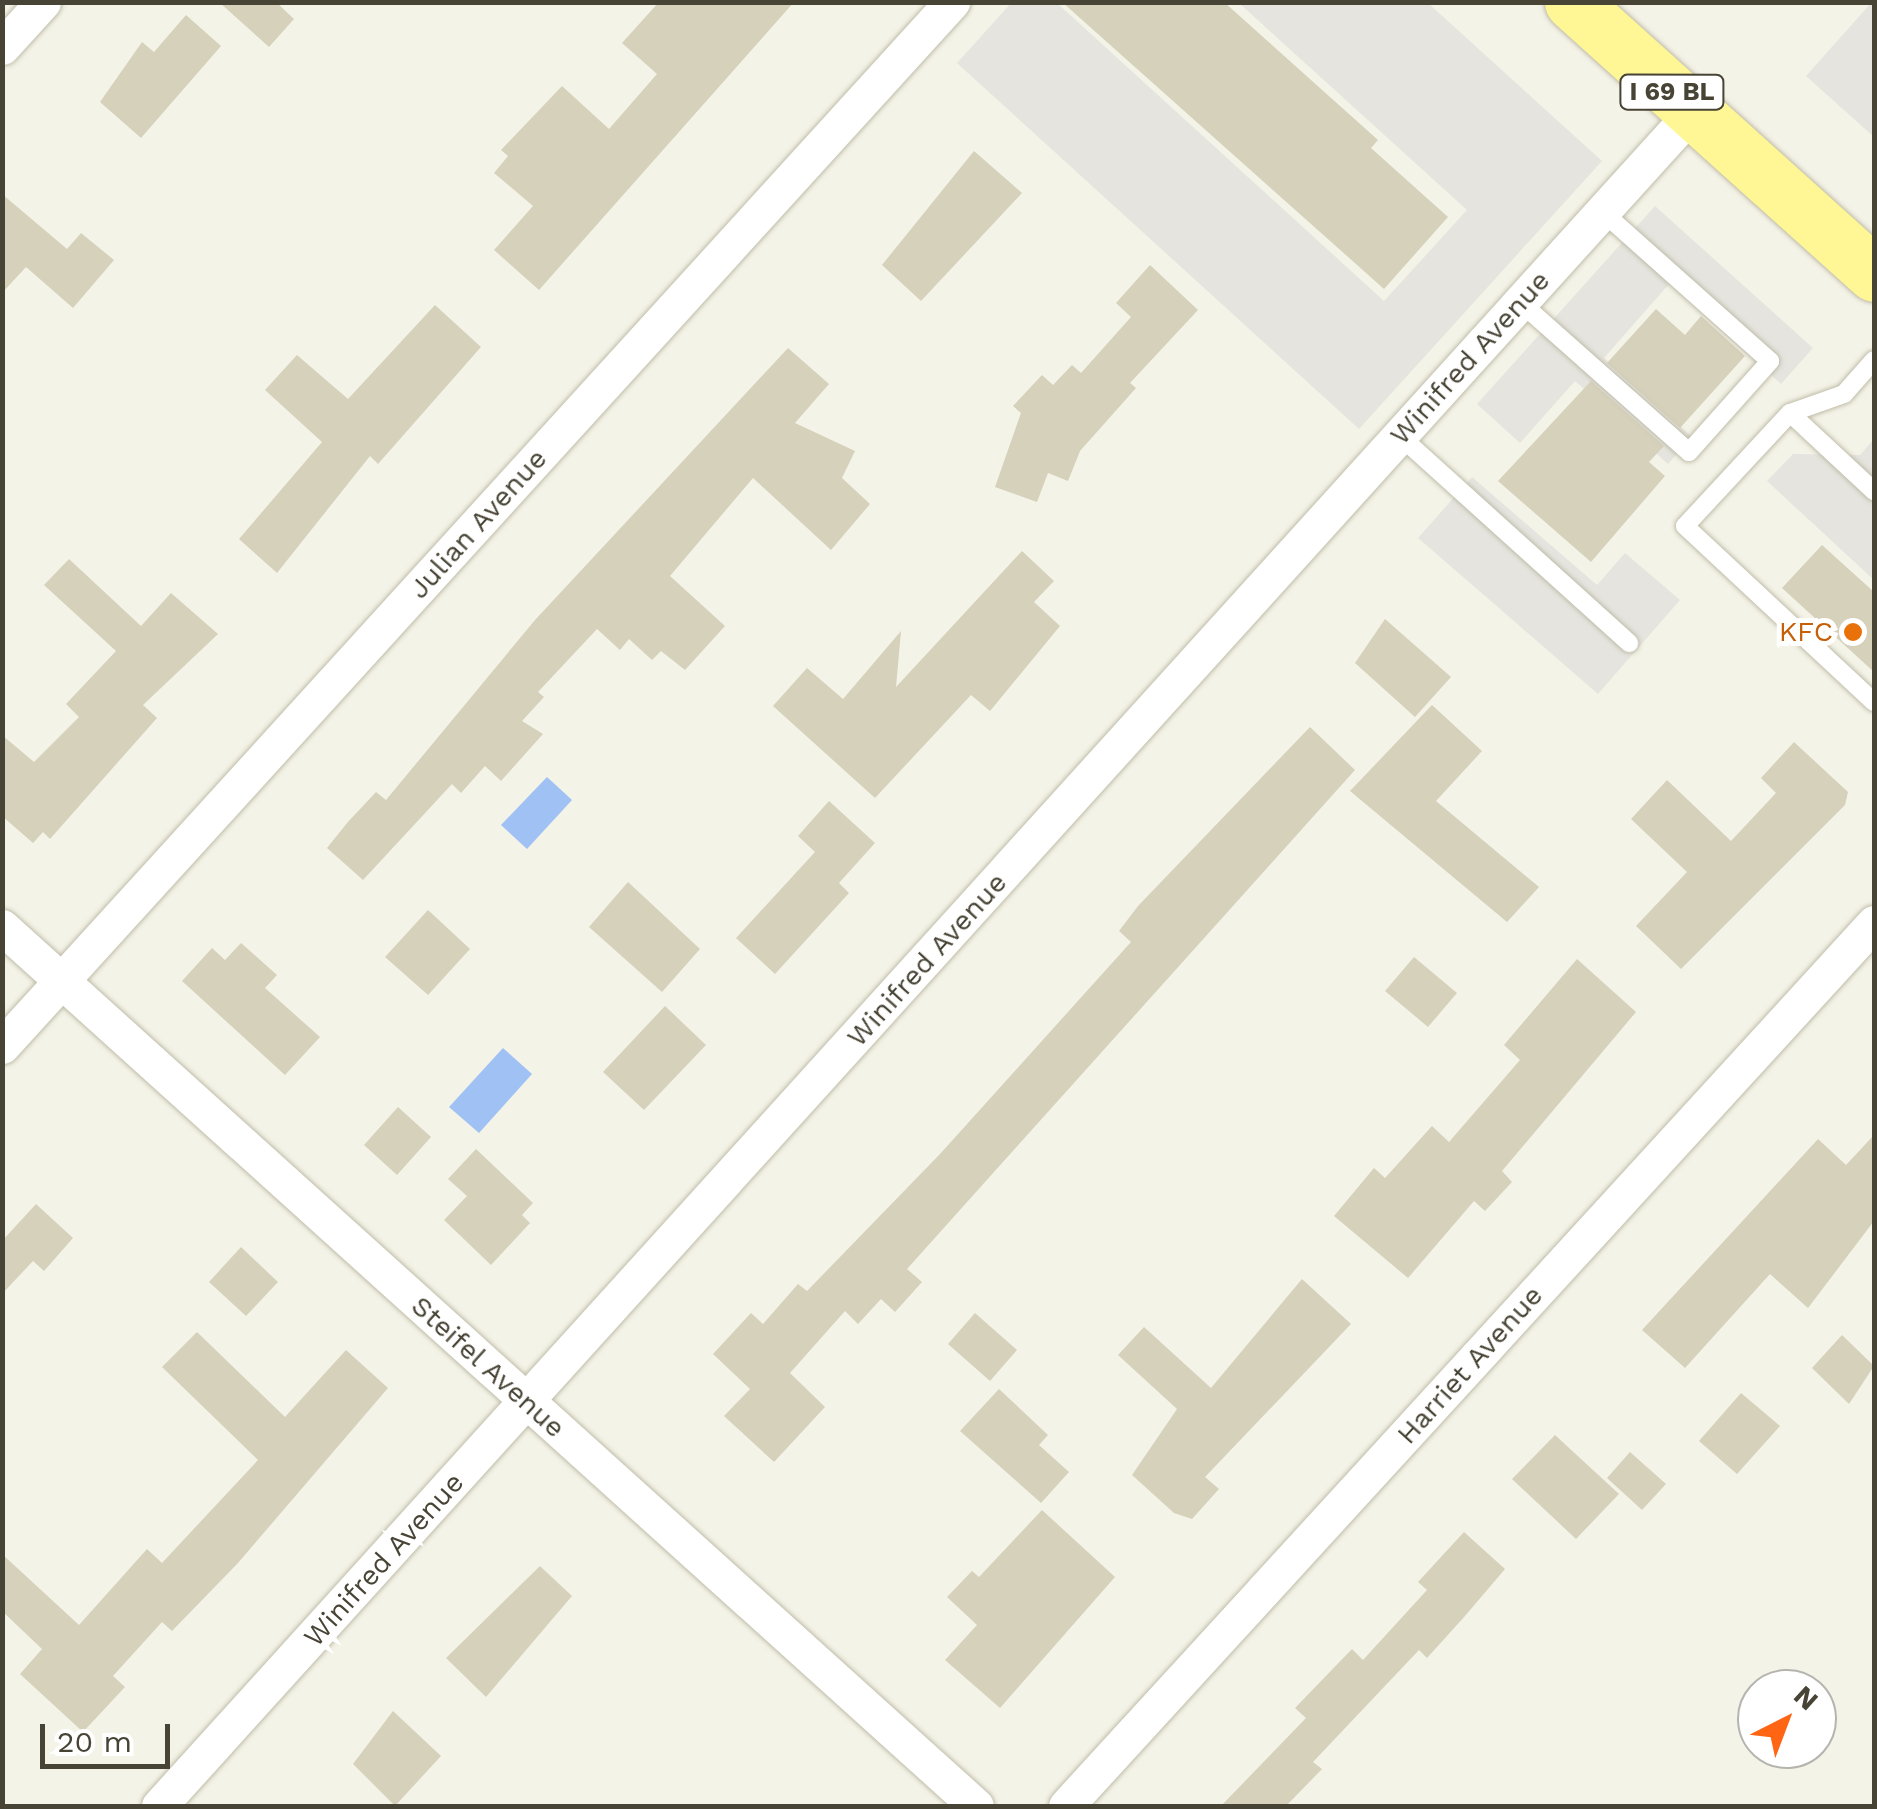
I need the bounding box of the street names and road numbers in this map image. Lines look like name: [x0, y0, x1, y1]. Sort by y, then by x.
road number: I 69 BL: [1617, 72, 1727, 112]
street label: Winifred Avenue: [1383, 264, 1557, 452]
street label: Julian Avenue: [402, 442, 554, 606]
street label: Winifred Avenue: [840, 866, 1014, 1054]
street label: Harriet Avenue: [1390, 1278, 1550, 1452]
street label: Steifel Avenue: [403, 1289, 573, 1445]
street label: Winifred Avenue: [297, 1466, 471, 1654]

